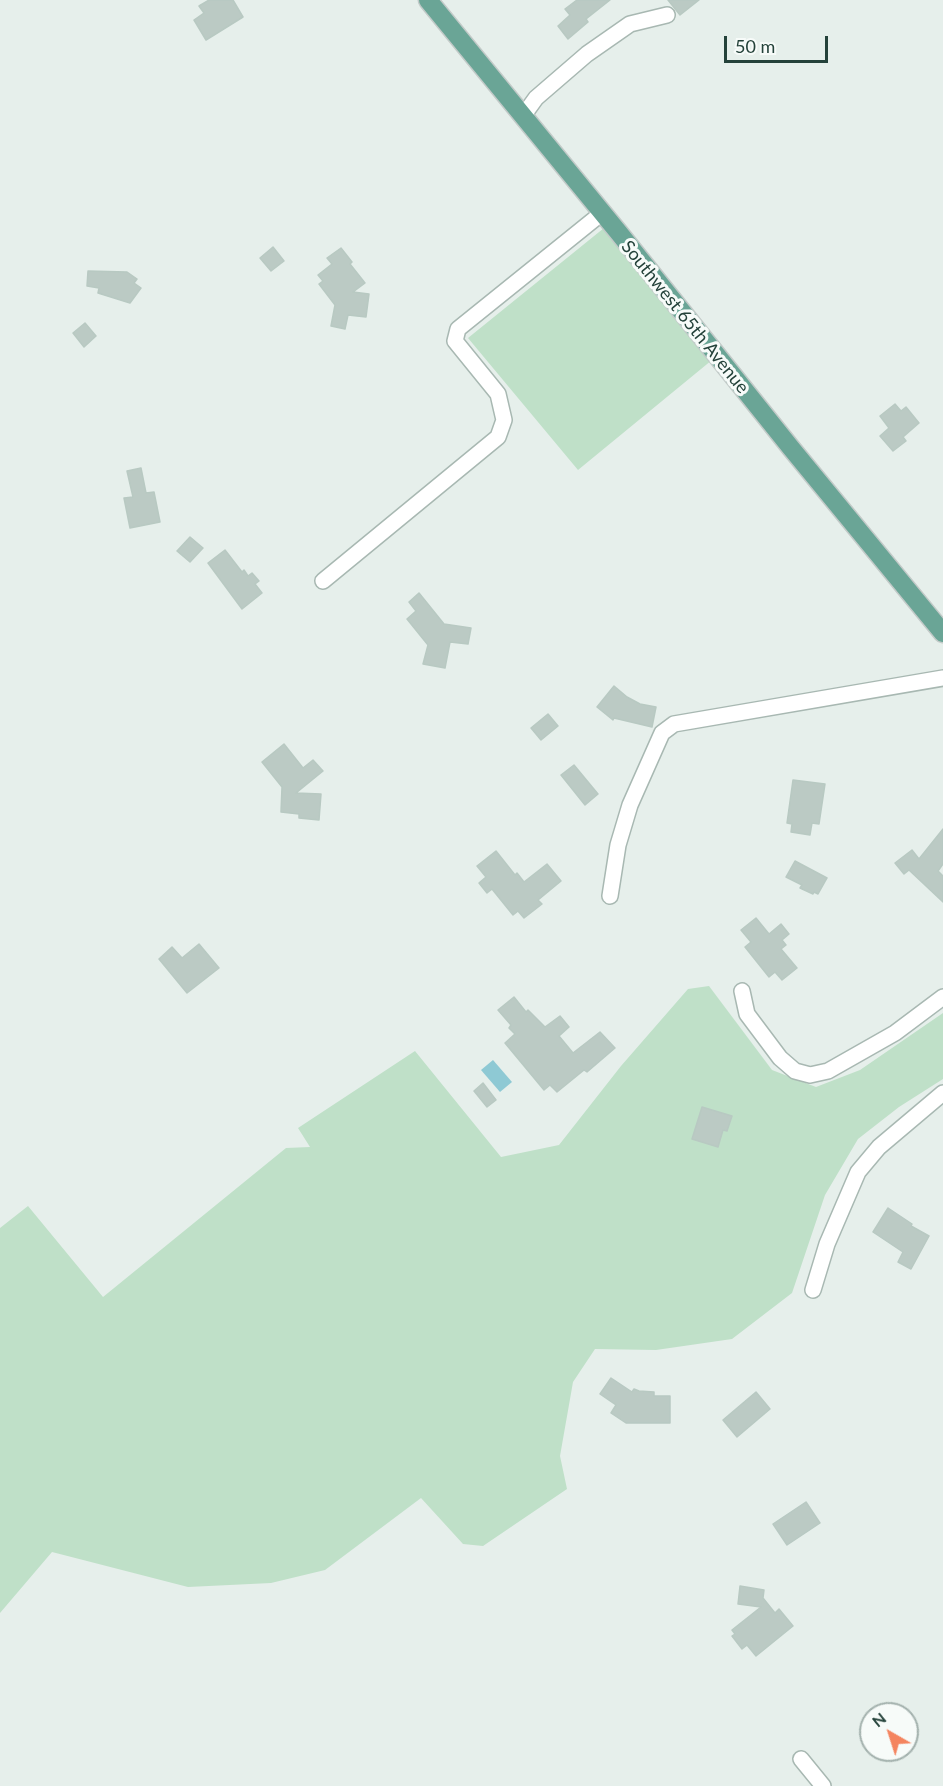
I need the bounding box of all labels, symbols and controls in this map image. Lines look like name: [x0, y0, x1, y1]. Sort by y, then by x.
scale bar: [727, 24, 830, 62]
text: 50 m: [735, 35, 775, 57]
street label: Southwest 65th Avenue: [617, 236, 753, 398]
north arrow: [859, 1702, 919, 1762]
text: N: [868, 1708, 889, 1730]

